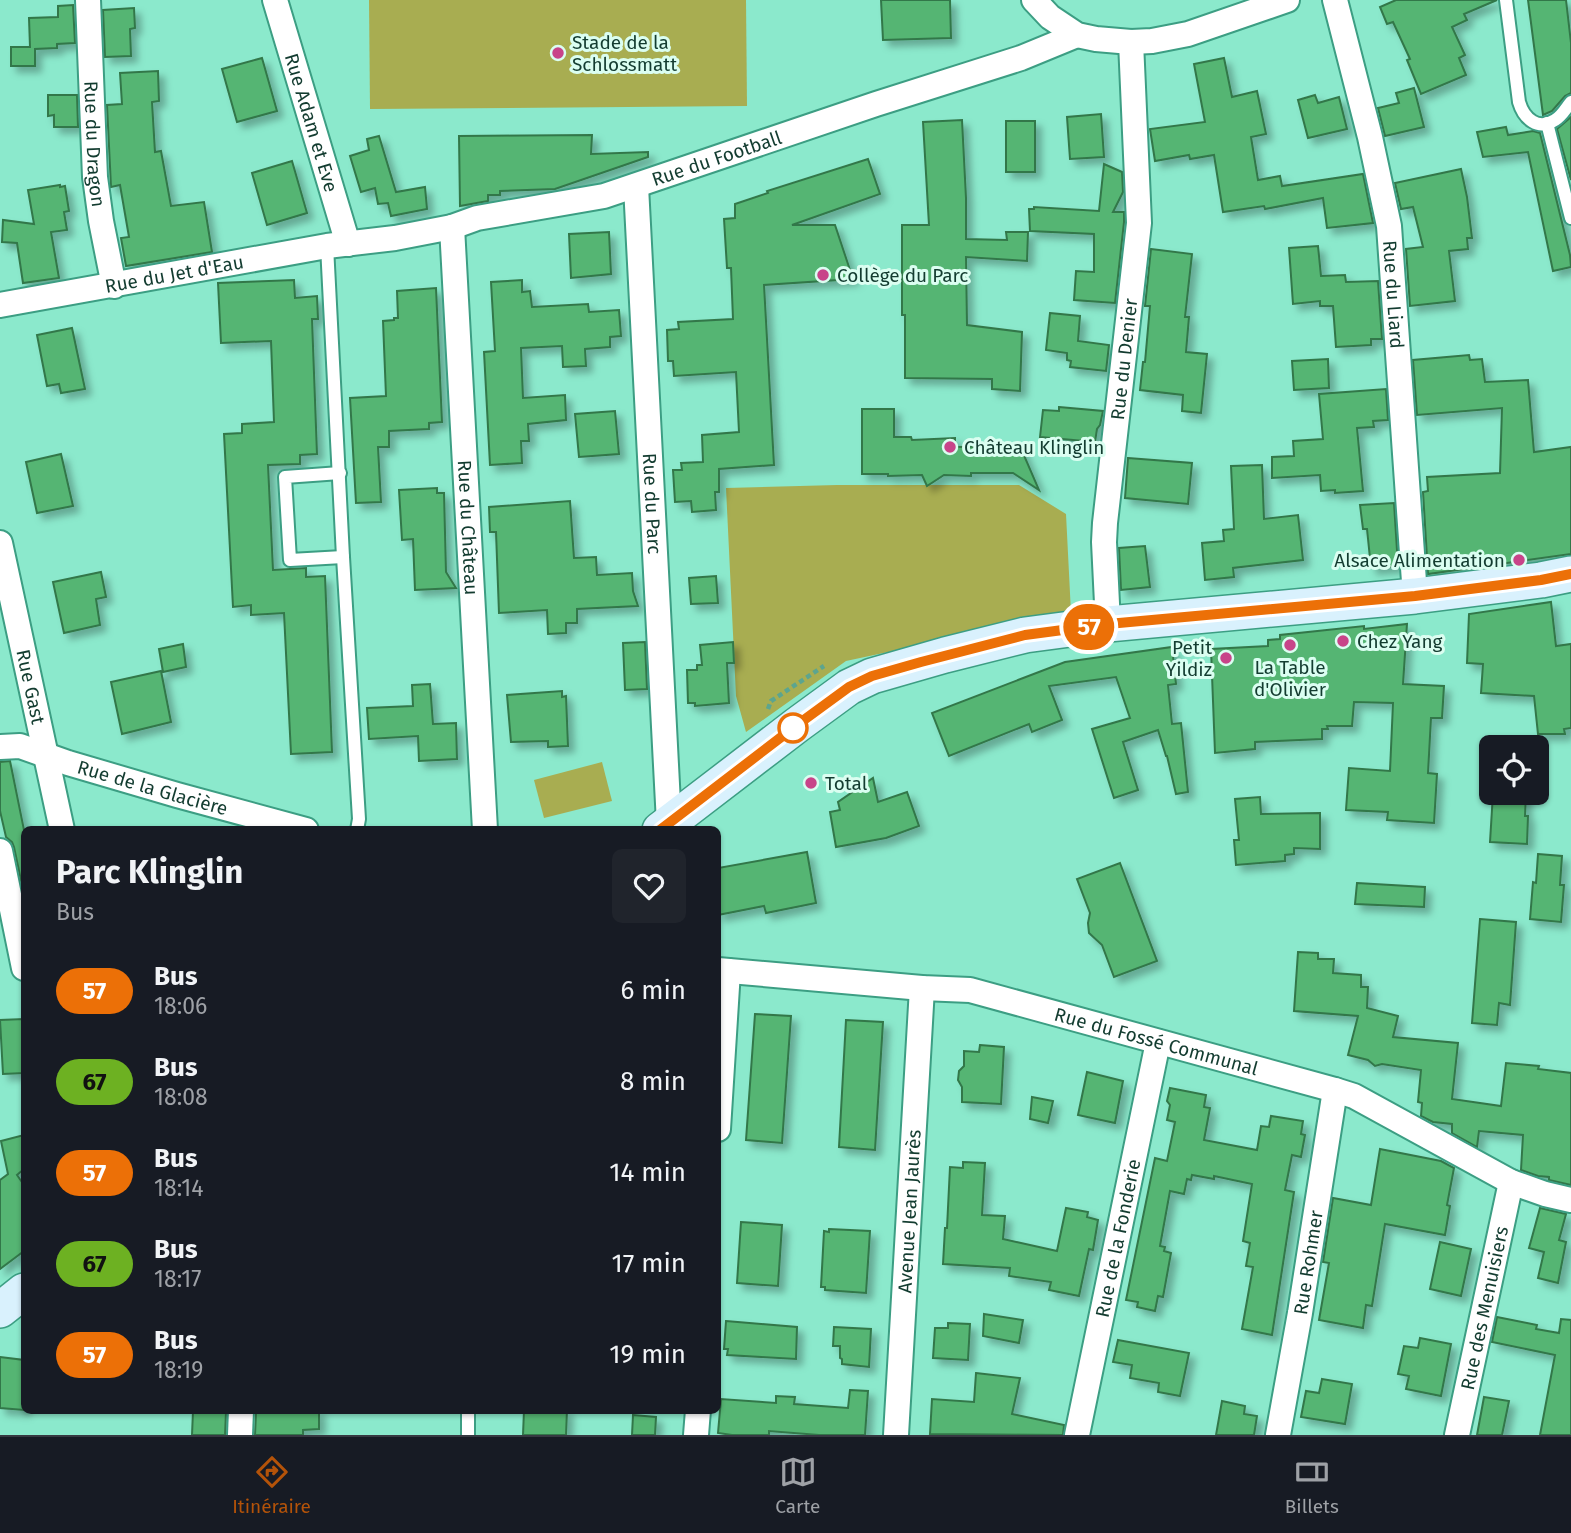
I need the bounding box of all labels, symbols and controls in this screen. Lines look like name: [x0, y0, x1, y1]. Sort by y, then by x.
place label: Stade de la Schlossmatt: [572, 31, 677, 76]
marker: Stade de la Schlossmatt: [550, 45, 566, 61]
street label: Rue Adam et Eve: [280, 51, 343, 195]
street label: Rue du Dragon: [80, 80, 110, 208]
street label: Rue du Football: [649, 125, 785, 191]
street label: Rue du Liard: [1379, 239, 1409, 349]
street label: Rue du Jet d'Eau: [103, 250, 245, 297]
place label: Collège du Parc: [837, 264, 968, 287]
marker: Collège du Parc: [815, 267, 831, 283]
street label: Rue du Denier: [1105, 296, 1142, 421]
place label: Château Klinglin: [964, 436, 1104, 459]
marker: Château Klinglin: [942, 439, 958, 455]
street label: Rue du Parc: [638, 452, 667, 555]
street label: Rue du Château: [453, 459, 484, 596]
place label: Alsace Alimentation: [1334, 549, 1505, 572]
marker: Alsace Alimentation: [1511, 552, 1527, 568]
line badge: 57: [1058, 604, 1120, 650]
text: 57: [1077, 613, 1101, 641]
place label: Chez Yang: [1357, 630, 1443, 653]
marker: Chez Yang: [1335, 633, 1351, 649]
place label: Petit Yildiz: [1166, 636, 1212, 681]
marker: La Table d'Olivier: [1282, 637, 1298, 653]
street label: Rue Gast: [12, 647, 50, 726]
marker: Petit Yildiz: [1218, 650, 1234, 666]
place label: La Table d'Olivier: [1254, 656, 1327, 701]
unlabelled marker: [778, 713, 808, 743]
map controls: [1479, 735, 1549, 805]
button: locate: [1479, 735, 1549, 805]
street label: Rue de la Glacière: [75, 755, 230, 820]
place label: Total: [825, 772, 868, 795]
marker: Total: [803, 775, 819, 791]
button: heart: [612, 849, 686, 923]
text: Parc Klinglin: [56, 852, 243, 892]
text: Bus: [56, 898, 94, 926]
text: Bus: [154, 961, 197, 992]
text: 6 min: [620, 975, 686, 1006]
text: 57: [83, 977, 106, 1005]
text: 18:06: [154, 992, 207, 1020]
street label: Rue du Fossé Communal: [1052, 1002, 1261, 1080]
text: Bus: [154, 1052, 197, 1083]
text: 8 min: [620, 1066, 686, 1097]
text: 67: [82, 1068, 107, 1096]
text: 18:08: [154, 1083, 208, 1111]
street label: Avenue Jean Jaurès: [893, 1129, 925, 1294]
text: Bus: [154, 1143, 197, 1174]
text: 14 min: [609, 1157, 686, 1188]
street label: Rue de la Fonderie: [1090, 1157, 1145, 1319]
text: 57: [83, 1159, 106, 1187]
text: 18:14: [154, 1174, 203, 1202]
street label: Rue Rohmer: [1288, 1208, 1328, 1316]
street label: Rue des Menuisiers: [1455, 1224, 1513, 1392]
text: Bus: [154, 1234, 197, 1265]
text: 17 min: [611, 1248, 686, 1279]
text: 67: [82, 1250, 107, 1278]
text: 18:17: [154, 1265, 201, 1293]
text: Bus: [154, 1325, 197, 1356]
text: 19 min: [609, 1339, 686, 1370]
text: 57: [83, 1341, 106, 1369]
text: 18:19: [154, 1356, 203, 1384]
tab: Itinéraire: [232, 1453, 311, 1518]
tab: Carte: [775, 1453, 820, 1518]
tab: Billets: [1285, 1453, 1339, 1518]

